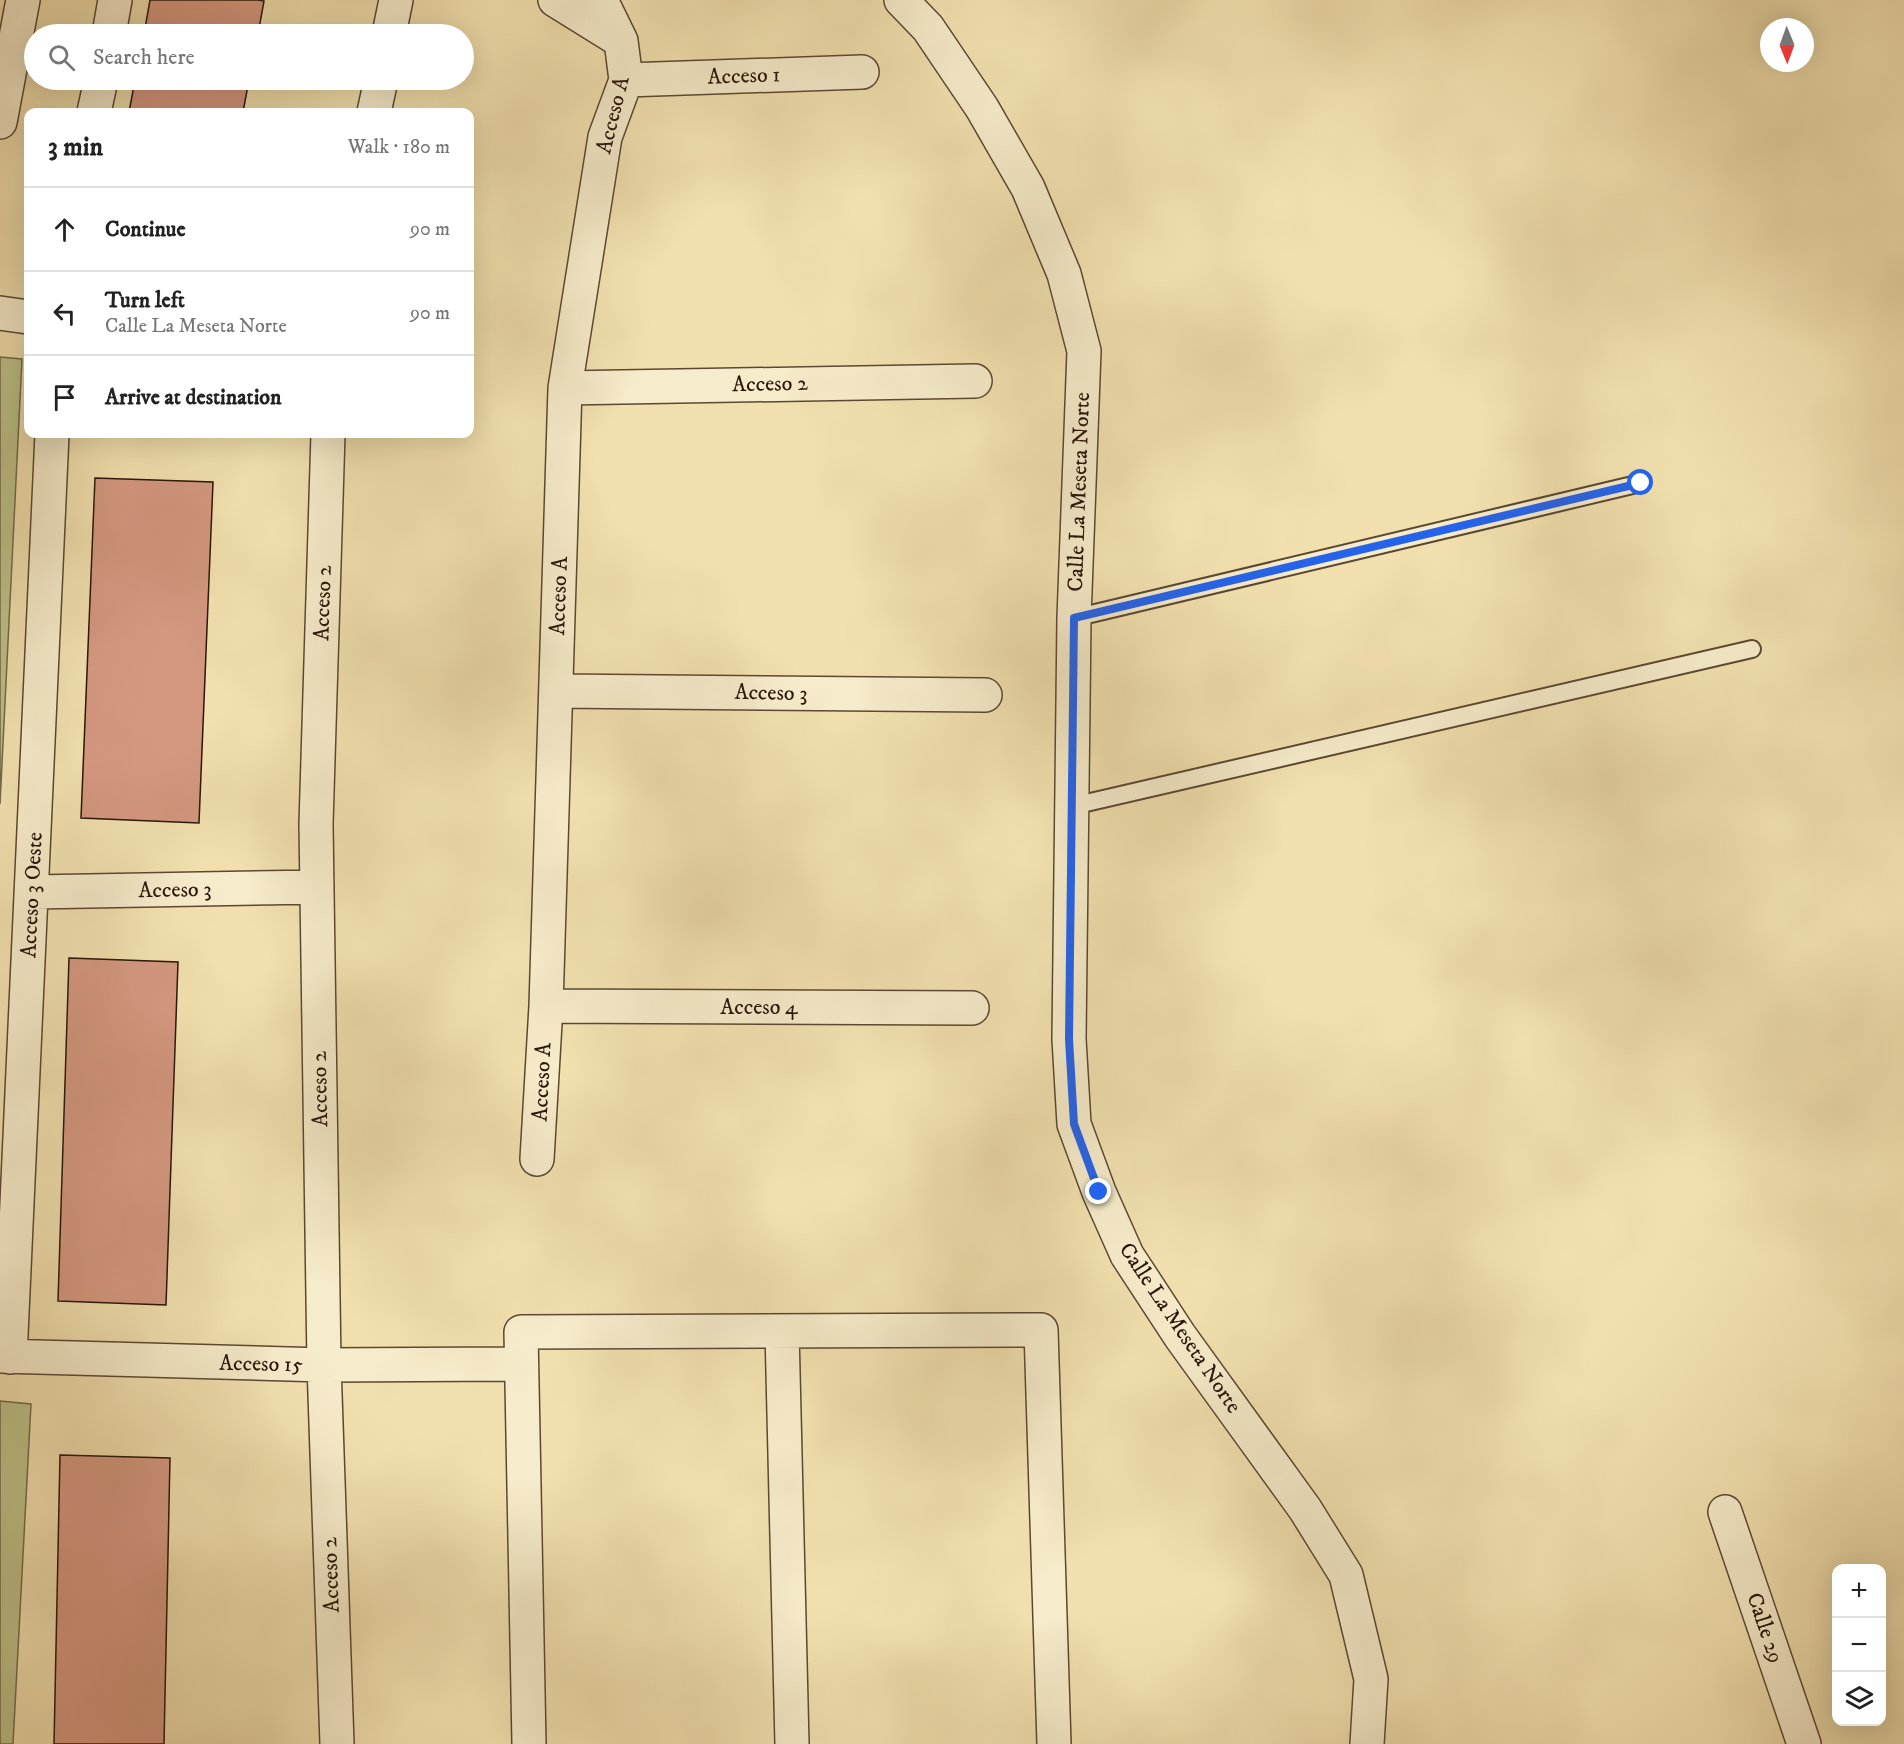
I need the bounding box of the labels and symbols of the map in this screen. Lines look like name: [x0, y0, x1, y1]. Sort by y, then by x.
north arrow: [1760, 18, 1814, 72]
street label: Acceso 1: [707, 61, 781, 91]
street label: Acceso A: [590, 73, 636, 157]
street label: Acceso 2: [732, 370, 808, 398]
street label: Calle La Meseta Norte: [1062, 392, 1096, 592]
route start: [1627, 469, 1653, 495]
street label: Acceso A: [544, 555, 574, 636]
street label: Acceso 2: [308, 565, 338, 641]
street label: Acceso 3: [734, 679, 808, 707]
street label: Acceso 3 Oeste: [15, 831, 49, 959]
street label: Acceso 3: [138, 876, 212, 904]
street label: Acceso 4: [720, 994, 799, 1021]
street label: Acceso A: [526, 1041, 558, 1122]
street label: Acceso 2: [306, 1051, 334, 1127]
route end: [1085, 1178, 1111, 1204]
street label: Calle La Meseta Norte: [1113, 1238, 1247, 1418]
street label: Acceso 15: [219, 1350, 303, 1378]
street label: Acceso 2: [316, 1537, 346, 1613]
street label: Calle 29: [1740, 1589, 1790, 1667]

